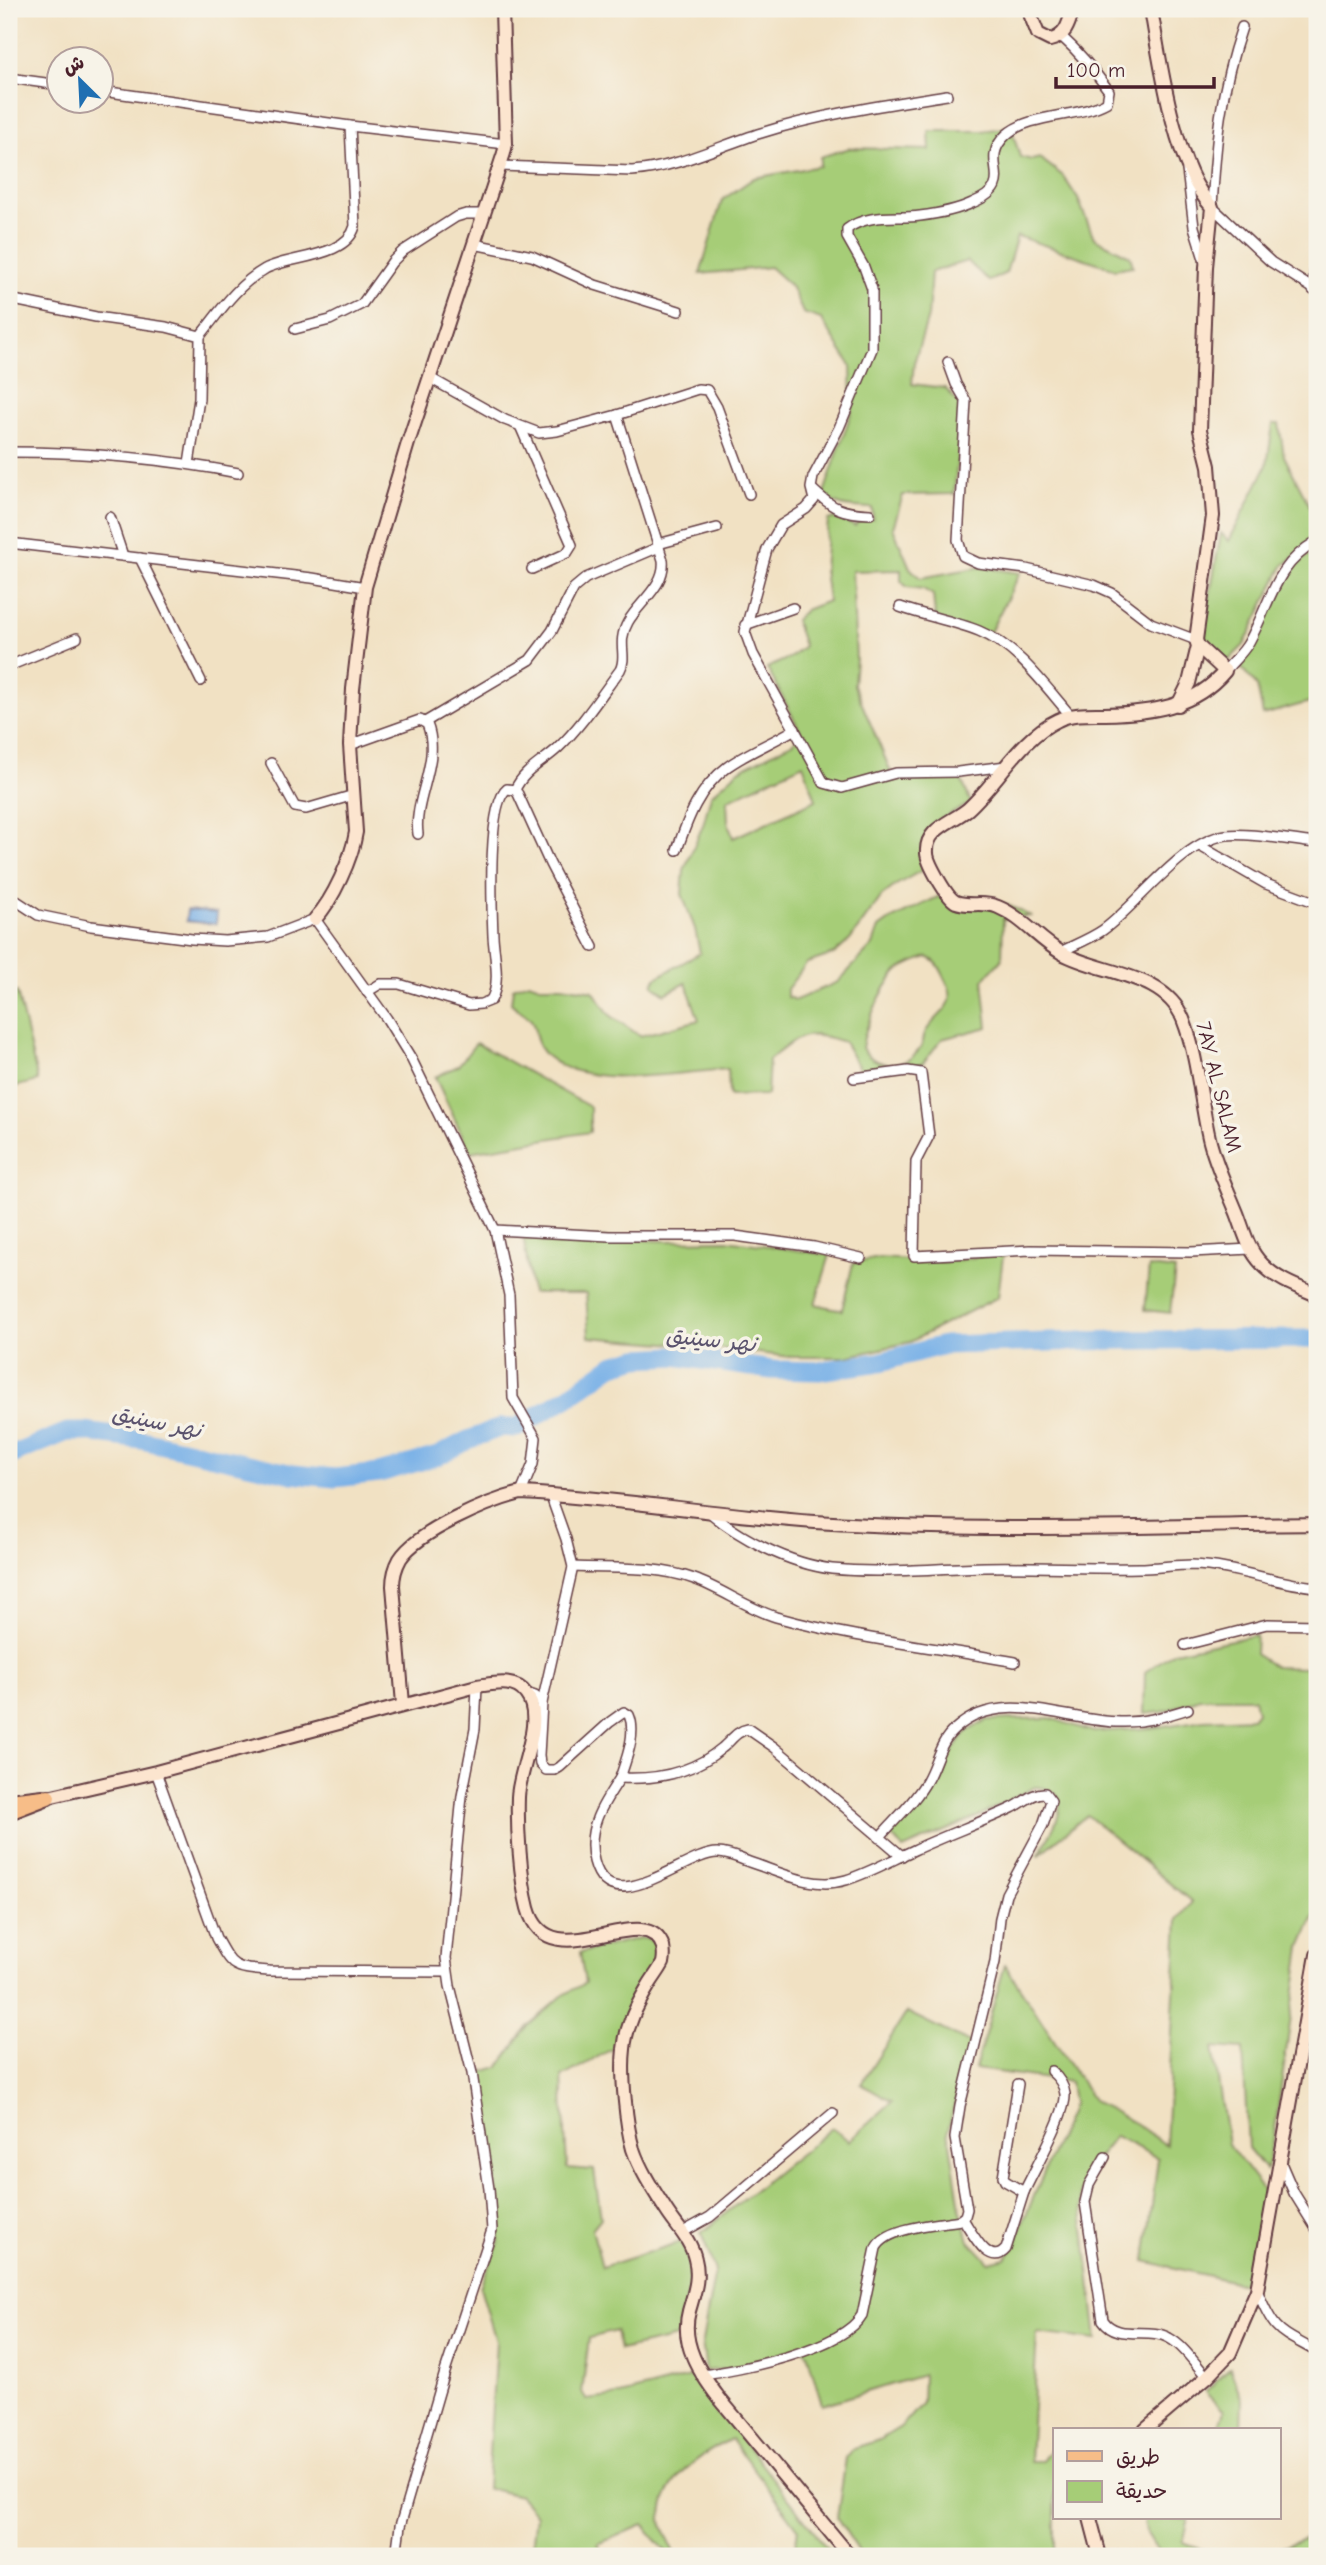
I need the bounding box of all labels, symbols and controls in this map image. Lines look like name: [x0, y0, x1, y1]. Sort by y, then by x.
north arrow: [46, 46, 116, 116]
scale bar: [1056, 46, 1214, 90]
text: ش: [59, 51, 88, 80]
text: 100 m: [1067, 58, 1125, 82]
street label: 7AY AL SALAM: [1191, 1019, 1247, 1155]
water label: نهر سينيق: [665, 1321, 760, 1358]
water label: نهر سينيق: [110, 1399, 206, 1445]
legend: [1053, 2428, 1280, 2520]
text: طريق: [1116, 2445, 1160, 2469]
text: حديقة: [1116, 2479, 1167, 2503]

